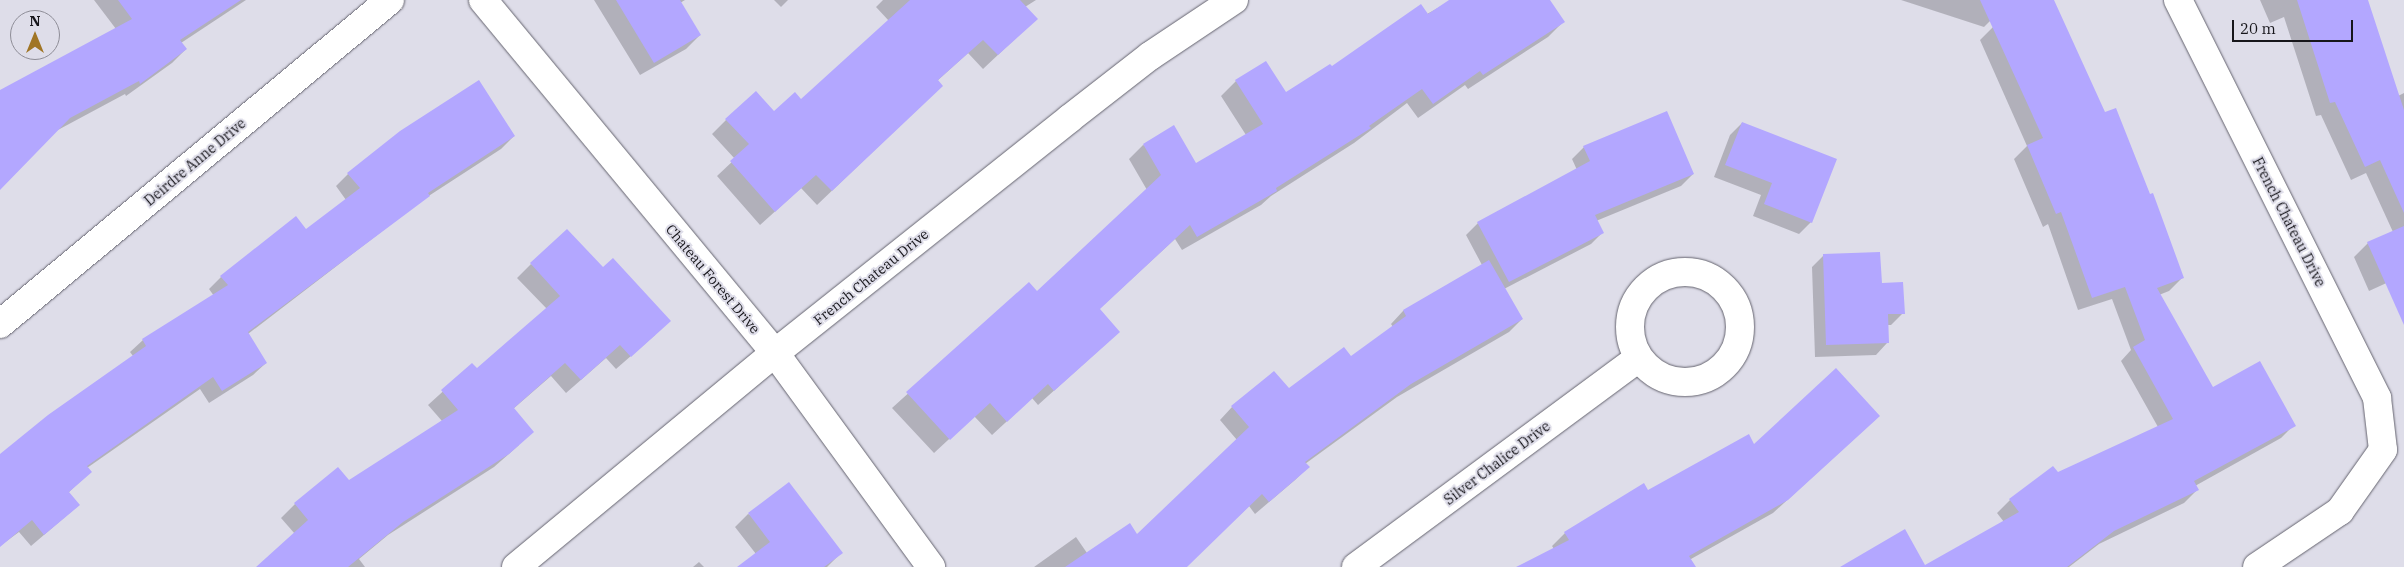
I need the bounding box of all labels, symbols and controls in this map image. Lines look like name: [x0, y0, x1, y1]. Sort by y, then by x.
north arrow: [10, 10, 60, 60]
scale bar: [2234, 10, 2355, 42]
text: N: [29, 12, 41, 30]
text: 20 m: [2240, 19, 2276, 38]
street label: Deirdre Anne Drive: [141, 115, 249, 209]
street label: French Chateau Drive: [2249, 154, 2329, 290]
street label: Chateau Forest Drive: [662, 221, 764, 337]
street label: French Chateau Drive: [810, 225, 932, 329]
street label: Silver Chalice Drive: [1441, 418, 1553, 508]

